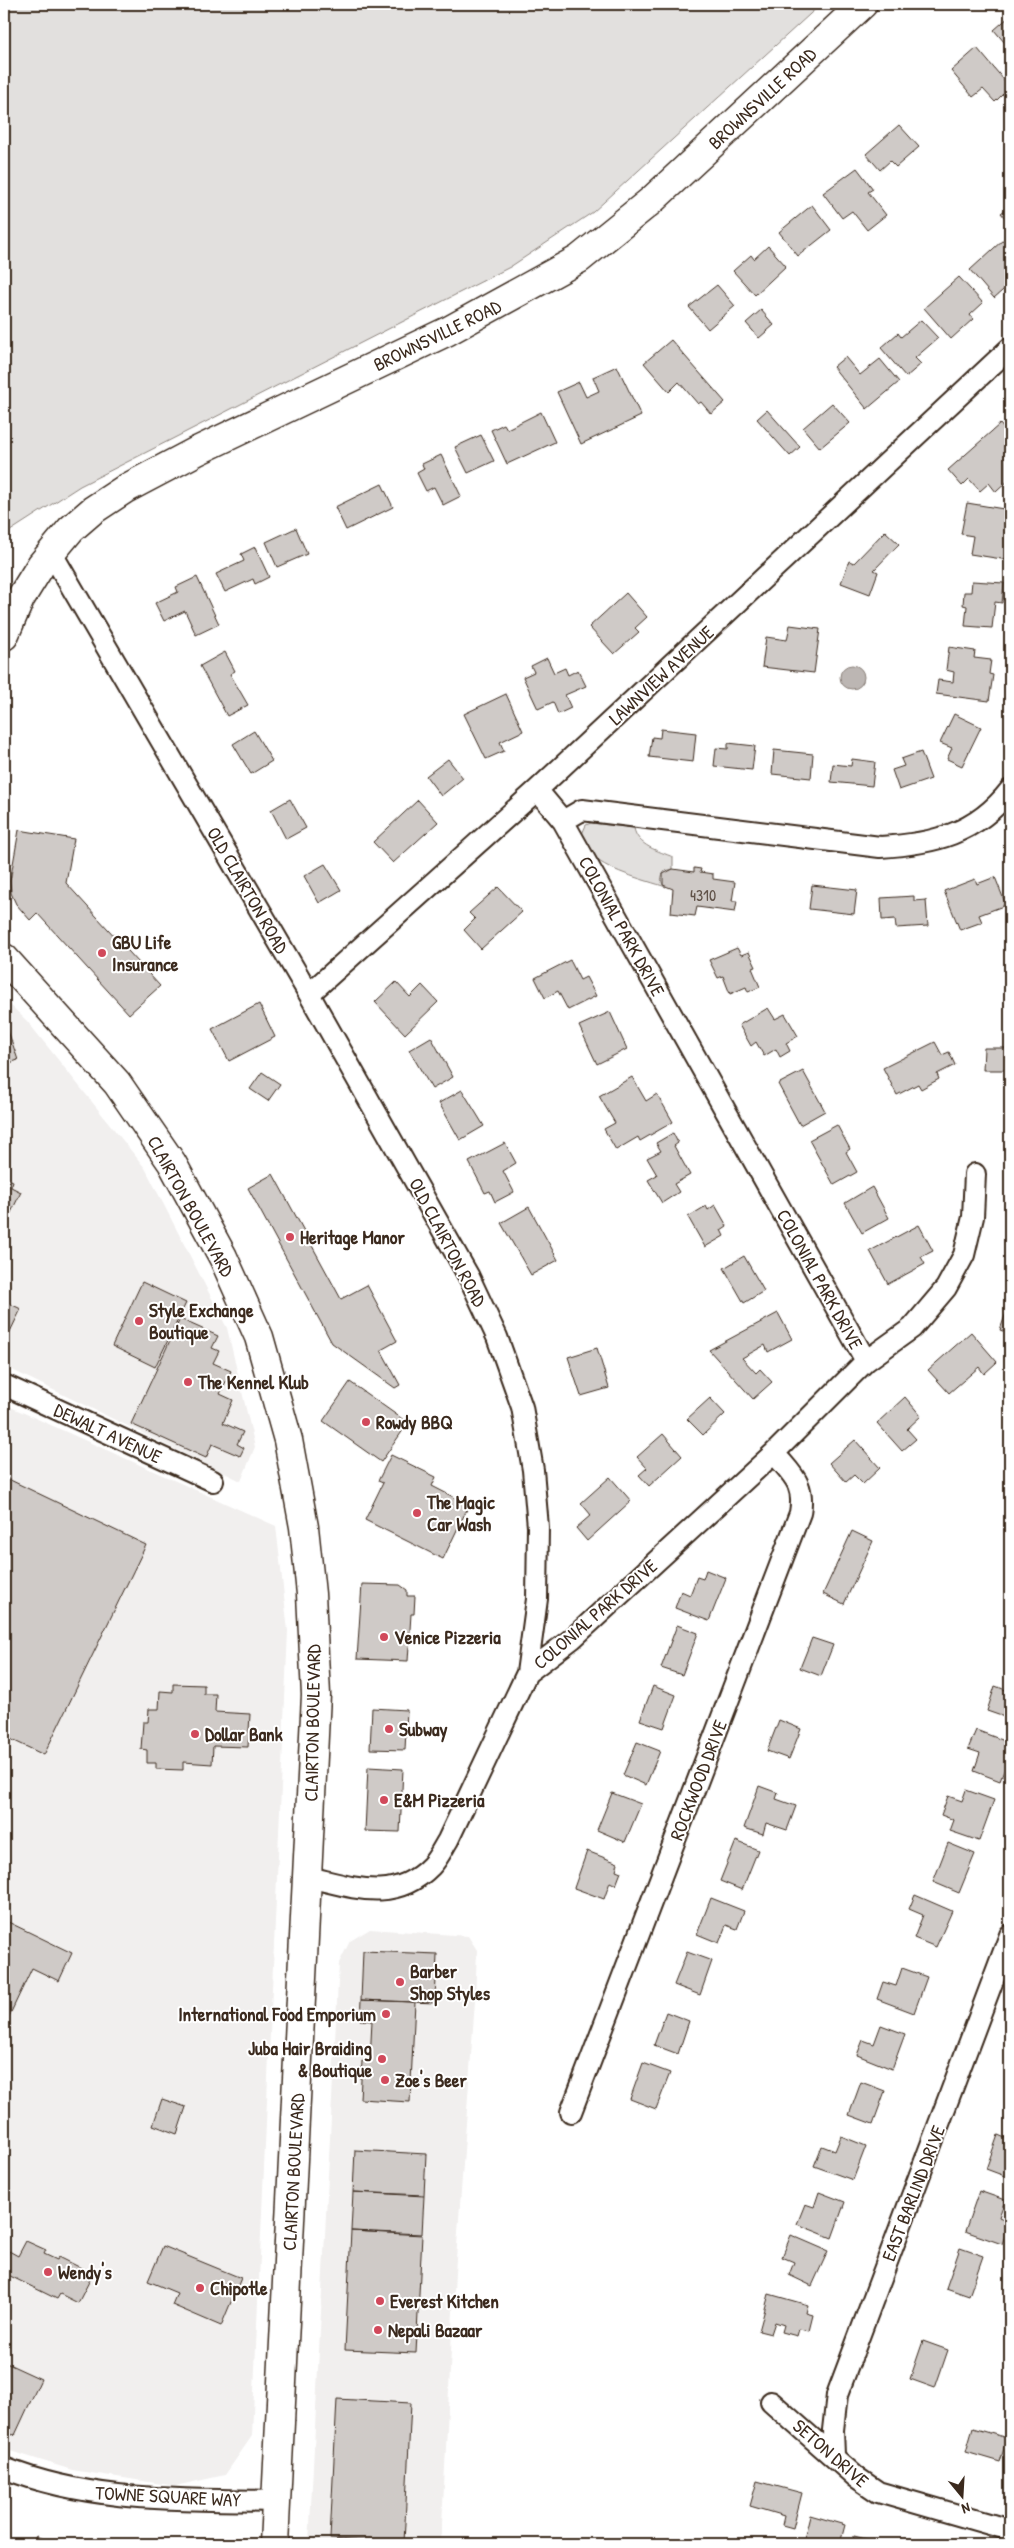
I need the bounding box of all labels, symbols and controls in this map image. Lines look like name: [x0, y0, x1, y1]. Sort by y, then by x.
street label: BROWNSVILLE ROAD: [702, 41, 822, 155]
street label: BROWNSVILLE ROAD: [369, 293, 505, 377]
street label: LAWNVIEW AVENUE: [603, 619, 720, 731]
street label: OLD CLAIRTON ROAD: [201, 822, 295, 958]
street label: COLONIAL PARK DRIVE: [573, 851, 672, 1001]
house number: 4310: [690, 884, 716, 906]
place label: GBU Life Insurance: [112, 929, 179, 977]
marker: GBU Life Insurance: [96, 947, 108, 959]
street label: CLAIRTON BOULEVARD: [141, 1131, 241, 1281]
street label: OLD CLAIRTON ROAD: [403, 1173, 493, 1311]
street label: COLONIAL PARK DRIVE: [771, 1204, 870, 1354]
place label: Heritage Manor: [300, 1224, 405, 1251]
marker: Heritage Manor: [284, 1231, 296, 1243]
place label: Style Exchange Boutique: [149, 1297, 254, 1346]
marker: Style Exchange Boutique: [133, 1315, 145, 1327]
place label: The Kennel Klub: [197, 1369, 309, 1395]
marker: The Kennel Klub: [182, 1376, 194, 1388]
street label: DEWALT AVENUE: [50, 1397, 167, 1470]
place label: Rowdy BBQ: [376, 1409, 453, 1436]
marker: Rowdy BBQ: [360, 1416, 372, 1428]
place label: The Magic Car Wash: [426, 1489, 495, 1537]
marker: The Magic Car Wash: [411, 1507, 423, 1519]
street label: COLONIAL PARK DRIVE: [527, 1552, 663, 1675]
place label: Venice Pizzeria: [394, 1624, 501, 1650]
marker: Venice Pizzeria: [378, 1631, 390, 1643]
street label: CLAIRTON BOULEVARD: [298, 1644, 326, 1802]
place label: Subway: [399, 1716, 447, 1743]
street label: ROCKWOOD DRIVE: [663, 1716, 733, 1844]
place label: Dollar Bank: [205, 1721, 283, 1747]
marker: Subway: [383, 1723, 395, 1735]
marker: Dollar Bank: [189, 1728, 201, 1740]
place label: E&M Pizzeria: [394, 1787, 485, 1813]
marker: E&M Pizzeria: [378, 1794, 390, 1806]
place label: Barber Shop Styles: [410, 1958, 491, 2007]
marker: Barber Shop Styles: [394, 1976, 406, 1988]
place label: International Food Emporium: [178, 2001, 376, 2028]
marker: International Food Emporium: [380, 2008, 392, 2020]
place label: Juba Hair Braiding & Boutique: [248, 2035, 373, 2084]
marker: Juba Hair Braiding & Boutique: [376, 2053, 388, 2065]
place label: Zoe's Beer: [395, 2067, 467, 2093]
marker: Zoe's Beer: [379, 2074, 391, 2086]
street label: CLAIRTON BOULEVARD: [276, 2093, 310, 2251]
street label: EAST BARLIND DRIVE: [875, 2121, 951, 2265]
place label: Wendy's: [58, 2259, 112, 2286]
marker: Wendy's: [42, 2266, 54, 2278]
place label: Chipotle: [210, 2275, 268, 2302]
marker: Chipotle: [194, 2282, 206, 2294]
place label: Everest Kitchen: [390, 2288, 499, 2314]
marker: Everest Kitchen: [374, 2295, 386, 2307]
place label: Nepali Bazaar: [388, 2317, 483, 2344]
marker: Nepali Bazaar: [372, 2324, 384, 2336]
street label: SETON DRIVE: [788, 2413, 875, 2493]
north arrow: [936, 2470, 986, 2520]
street label: TOWNE SQUARE WAY: [95, 2479, 242, 2513]
text: N: [959, 2499, 973, 2519]

